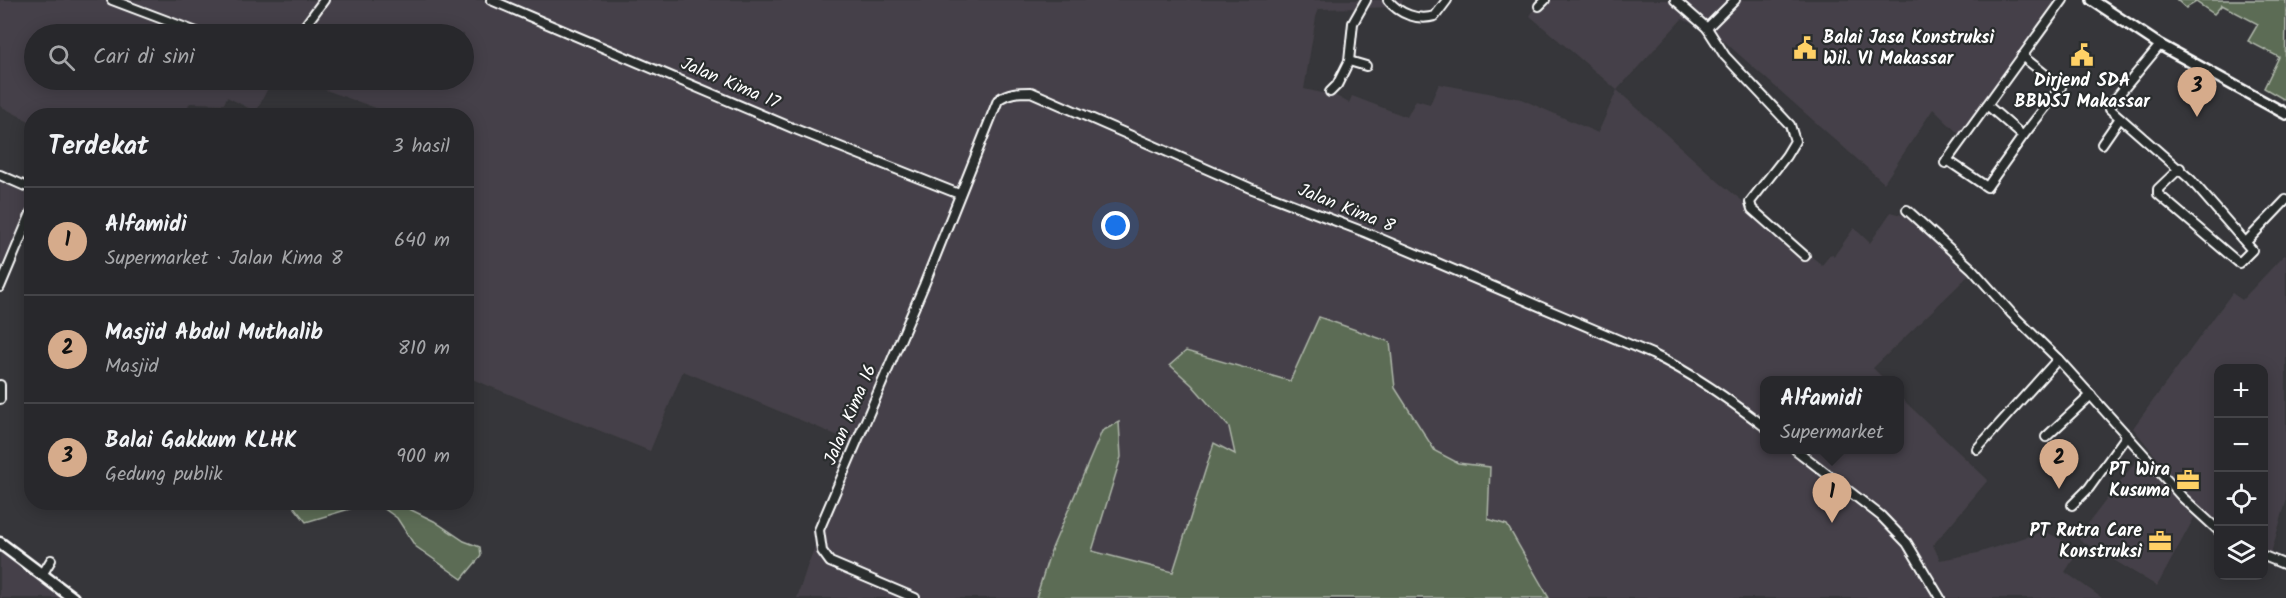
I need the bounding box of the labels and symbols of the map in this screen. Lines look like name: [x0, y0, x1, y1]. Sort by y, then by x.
place label: Balai Jasa Konstruksi Wil. VI Makassar: [1823, 24, 1995, 74]
public building icon: Balai Jasa Konstruksi Wil. VI Makassar: [1792, 35, 1818, 61]
public building icon: Dirjend SDA BBWSJ Makassar: [2069, 42, 2095, 68]
street label: Jalan Kima 17: [676, 50, 785, 118]
place label: Dirjend SDA BBWSJ Makassar: [2014, 67, 2151, 117]
pin: 3: [2178, 68, 2216, 117]
street label: Jalan Kima 8: [1293, 176, 1399, 242]
your location: [1101, 211, 1130, 240]
street label: Jalan Kima 16: [817, 360, 885, 470]
pin: 2: [2040, 440, 2078, 489]
place label: PT Wira Kusuma: [2109, 456, 2170, 506]
office icon: PT Wira Kusuma: [2175, 467, 2201, 493]
pin: 1: [1812, 474, 1852, 523]
place label: PT Rutra Care Konstruksi: [2030, 517, 2142, 567]
office icon: PT Rutra Care Konstruksi: [2147, 528, 2173, 554]

